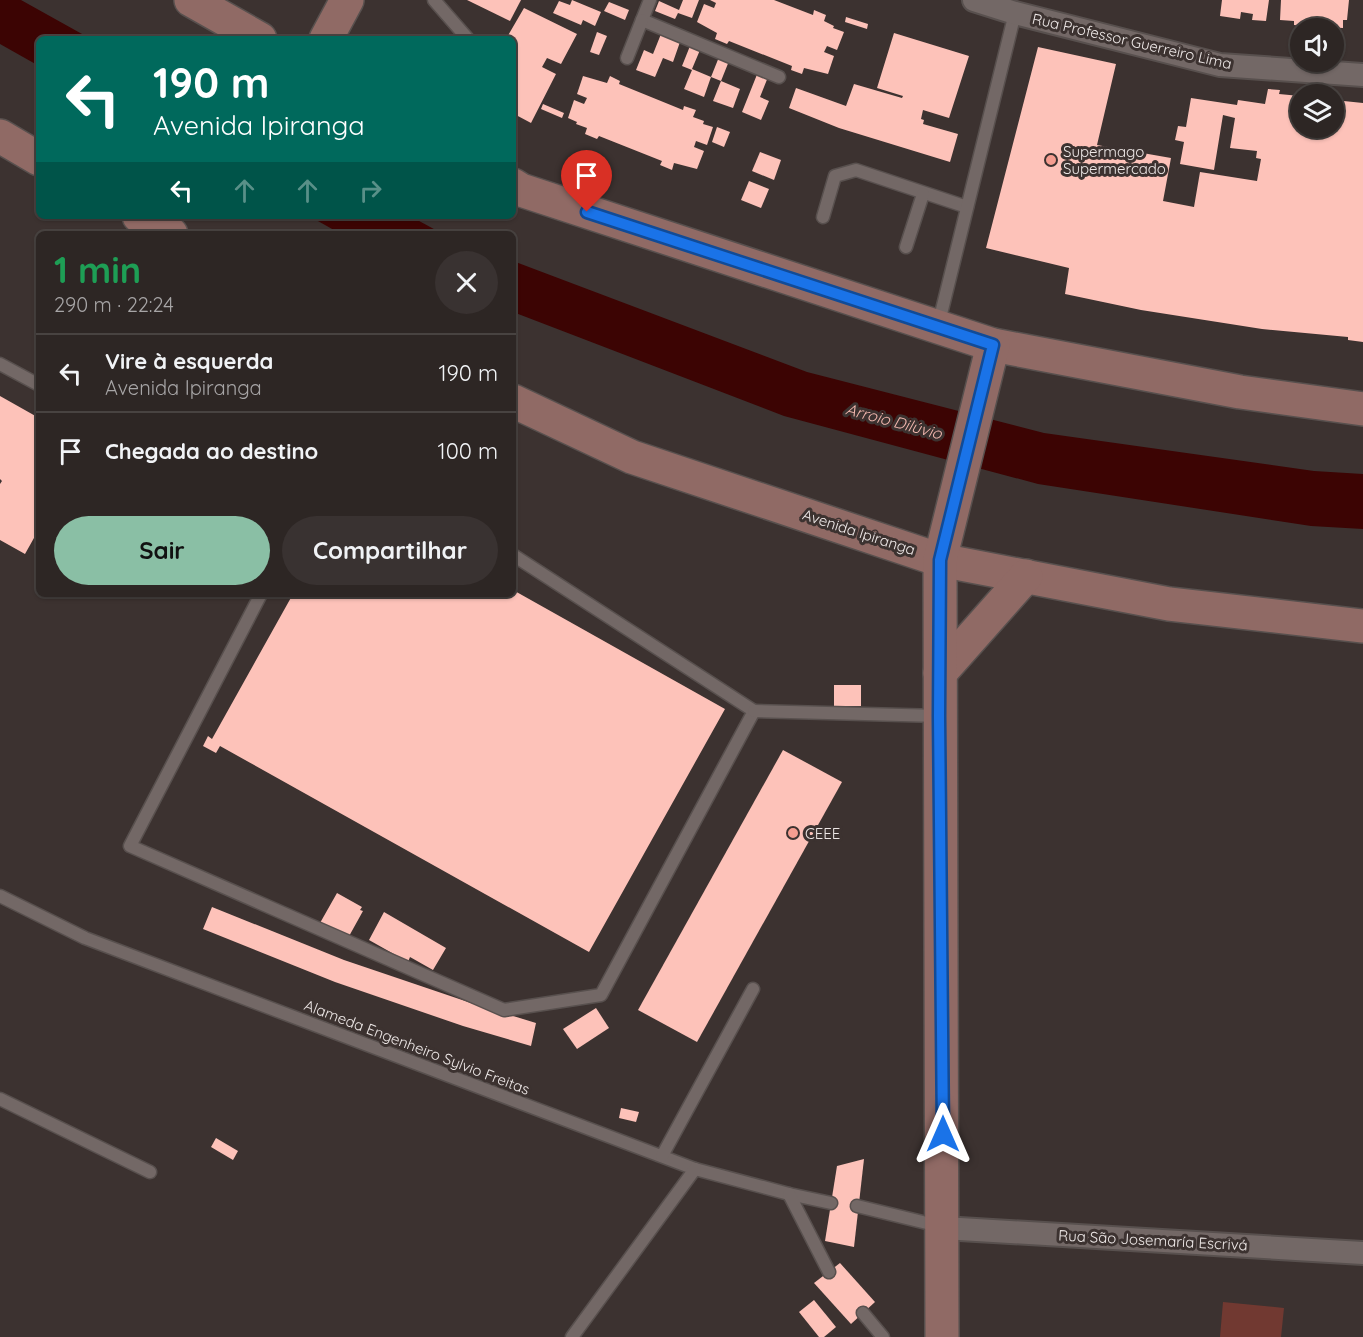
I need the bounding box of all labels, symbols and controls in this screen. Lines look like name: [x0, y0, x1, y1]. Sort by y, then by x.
street label: Rua Professor Guerreiro Lima: [1030, 9, 1234, 73]
map controls: [1290, 18, 1344, 138]
button: sound: [1290, 18, 1344, 72]
text: 190 m: [153, 56, 269, 109]
icon: left: [54, 60, 132, 138]
button: layers: [1290, 84, 1344, 138]
text: Avenida Ipiranga: [153, 108, 365, 142]
place label: Supermago Supermercado: [1063, 142, 1166, 178]
pin: [561, 150, 612, 212]
marker: Supermago Supermercado: [1044, 153, 1058, 167]
icon: arrive: [570, 159, 603, 192]
icon: left: [165, 174, 198, 207]
icon: ahead: [228, 174, 261, 207]
icon: ahead: [291, 174, 324, 207]
icon: right: [354, 174, 387, 207]
text: 1 min: [54, 247, 141, 292]
button: close: [435, 251, 498, 314]
text: 290 m · 22:24: [54, 292, 174, 317]
text: Vire à esquerda: [105, 347, 273, 375]
icon: left: [54, 357, 87, 390]
text: 190 m: [438, 359, 498, 387]
text: Avenida Ipiranga: [105, 375, 262, 400]
water label: Arroio Dilúvio: [844, 399, 946, 444]
icon: arrive: [54, 435, 87, 468]
text: Chegada ao destino: [105, 437, 318, 465]
text: 100 m: [438, 437, 498, 465]
street label: Avenida Ipiranga: [800, 505, 918, 559]
button: Sair: [54, 516, 270, 585]
button: Compartilhar: [282, 516, 498, 585]
place label: CEEE: [805, 824, 840, 843]
marker: CEEE: [786, 826, 800, 840]
street label: Alameda Engenheiro Sylvio Freitas: [302, 995, 532, 1099]
position arrow: [911, 1102, 975, 1166]
street label: Rua São Josemaría Escrivá: [1058, 1226, 1248, 1254]

